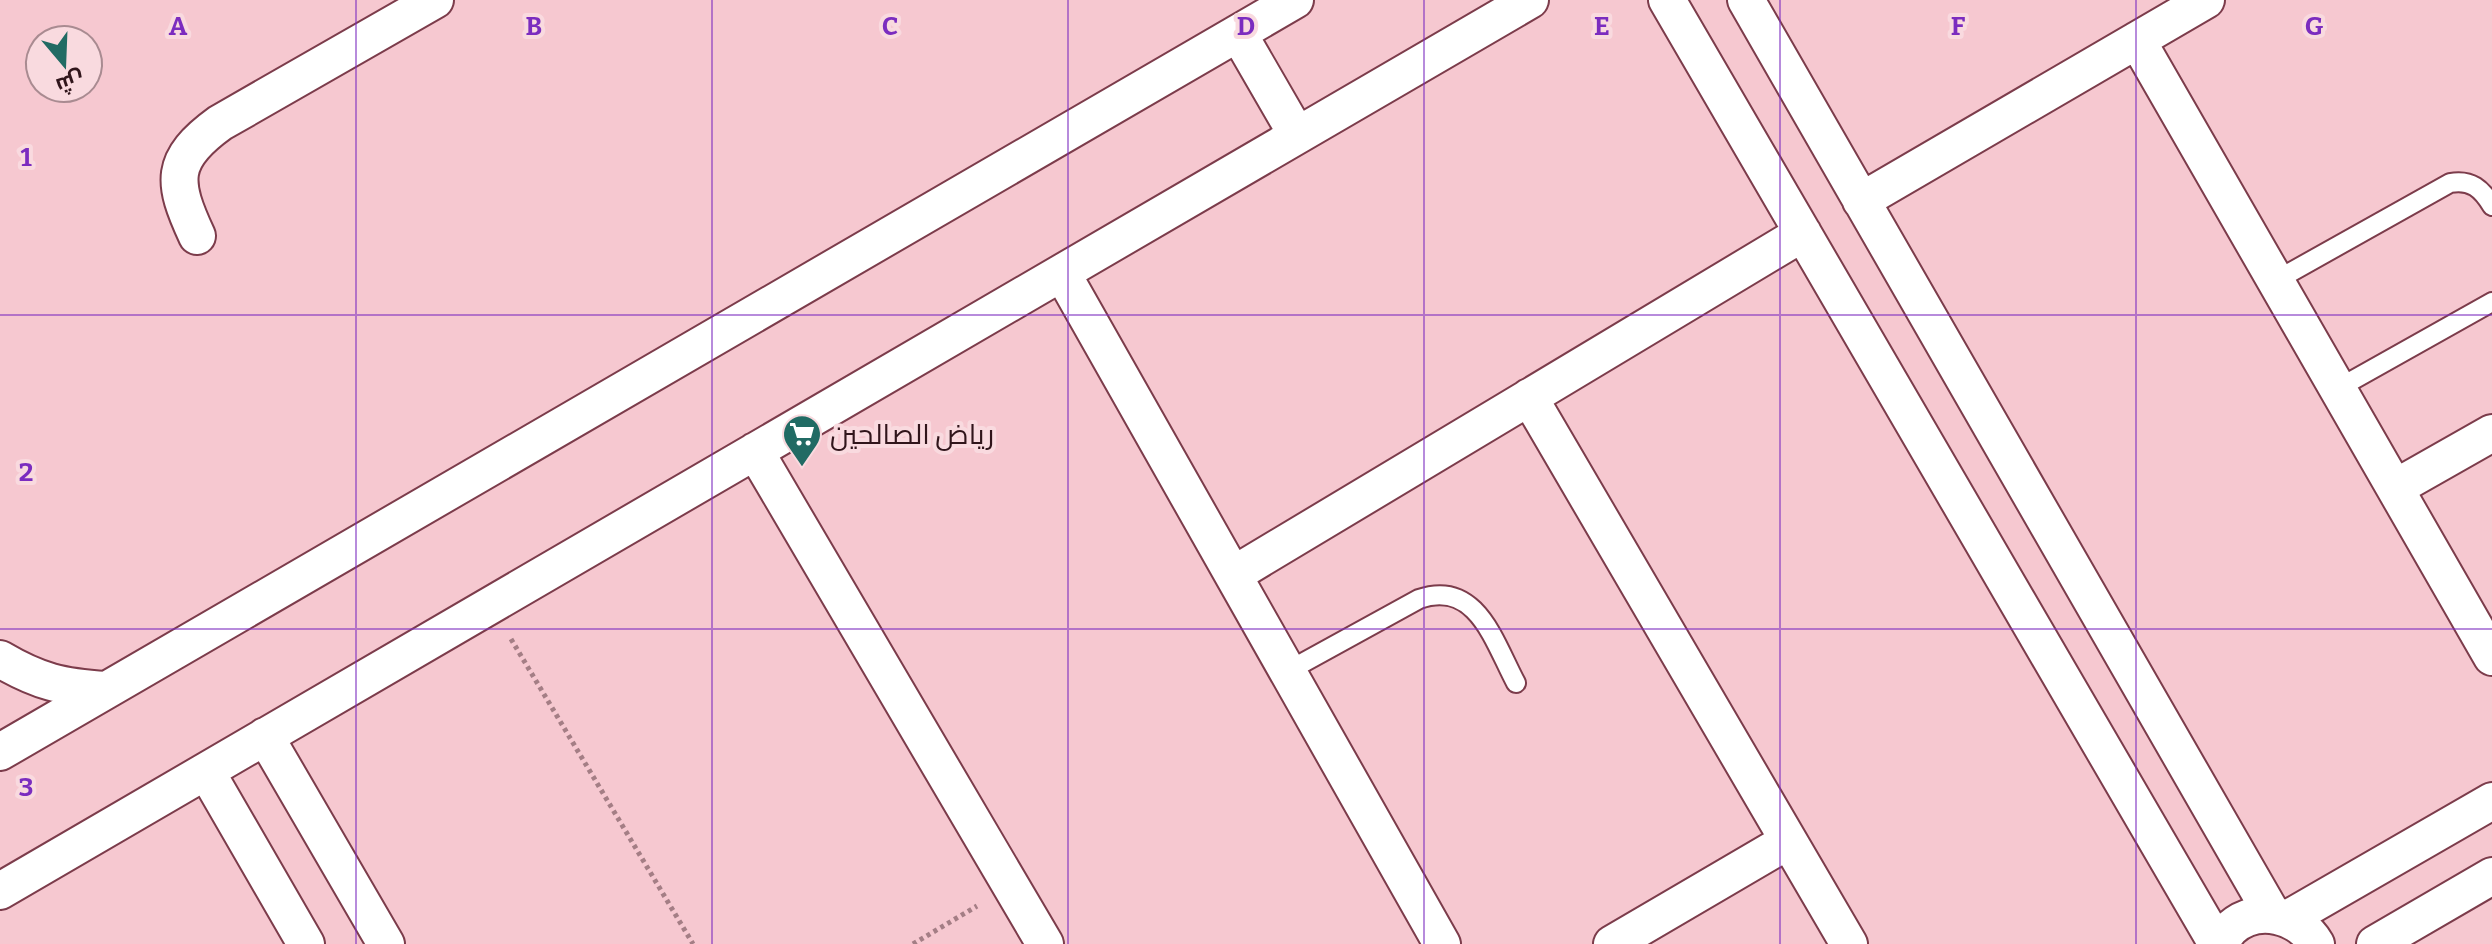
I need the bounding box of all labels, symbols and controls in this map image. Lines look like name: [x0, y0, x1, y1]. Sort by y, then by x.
text: A: [169, 11, 188, 42]
text: B: [526, 11, 542, 42]
text: C: [882, 11, 898, 42]
text: D: [1237, 11, 1255, 42]
text: E: [1594, 11, 1610, 42]
text: F: [1951, 11, 1966, 42]
text: G: [2305, 11, 2324, 42]
north arrow: [24, 24, 104, 104]
text: ش: [53, 65, 88, 100]
text: 1: [20, 142, 32, 173]
supermarket icon: رياض الصالحين: [781, 413, 823, 468]
place label: رياض الصالحين: [830, 418, 994, 451]
text: 2: [19, 457, 33, 488]
text: 3: [19, 772, 33, 803]

